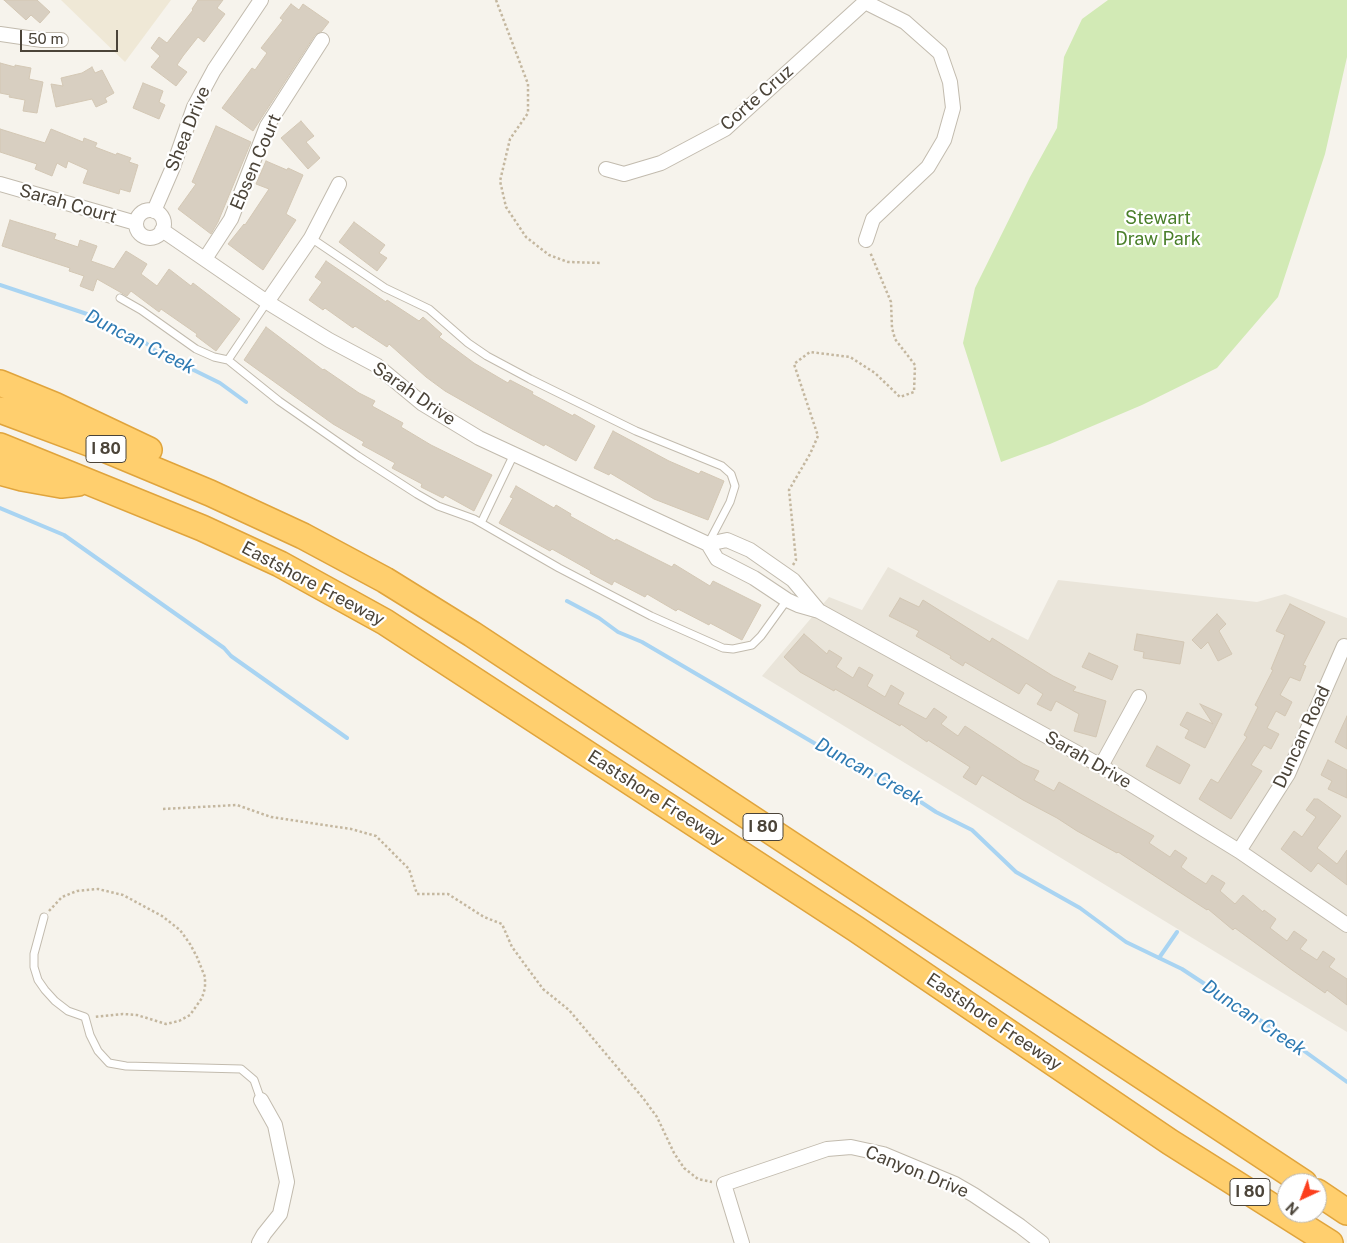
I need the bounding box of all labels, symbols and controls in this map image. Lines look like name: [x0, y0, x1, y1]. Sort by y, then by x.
scale bar: [22, 20, 120, 52]
text: 50 m: [28, 30, 63, 47]
street label: Corte Cruz: [716, 61, 798, 135]
street label: Shea Drive: [161, 83, 215, 175]
street label: Ebsen Court: [226, 111, 286, 213]
street label: Sarah Court: [17, 180, 119, 228]
park label: Stewart Draw Park: [1115, 207, 1201, 250]
water label: Duncan Creek: [81, 305, 199, 379]
street label: Sarah Drive: [368, 357, 460, 431]
road number: I 80: [86, 436, 126, 462]
street label: Eastshore Freeway: [238, 537, 388, 631]
street label: Duncan Road: [1269, 682, 1335, 792]
street label: Sarah Drive: [1041, 727, 1135, 793]
water label: Duncan Creek: [811, 733, 927, 811]
street label: Eastshore Freeway: [583, 746, 729, 850]
road number: I 80: [743, 814, 783, 840]
street label: Eastshore Freeway: [922, 969, 1066, 1075]
water label: Duncan Creek: [1198, 975, 1310, 1061]
street label: Canyon Drive: [862, 1141, 972, 1203]
north arrow: [1277, 1173, 1327, 1223]
road number: I 80: [1230, 1178, 1270, 1206]
text: N: [1283, 1199, 1302, 1218]

